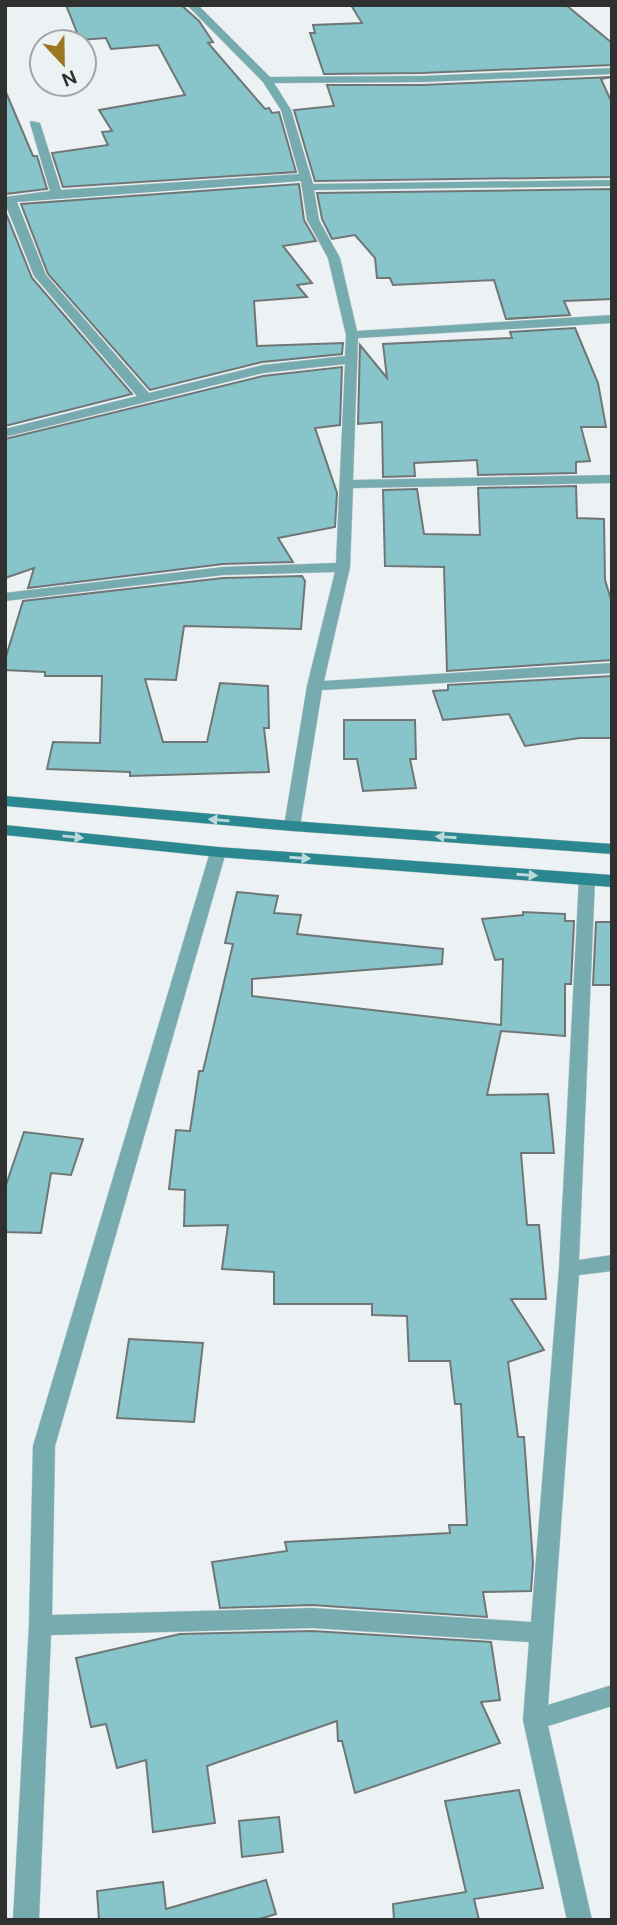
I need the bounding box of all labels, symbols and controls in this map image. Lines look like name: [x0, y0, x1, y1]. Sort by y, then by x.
north arrow: [28, 28, 98, 98]
text: N: [58, 64, 80, 92]
one-way arrow: [208, 814, 230, 825]
one-way arrow: [435, 831, 457, 842]
one-way arrow: [62, 832, 84, 843]
one-way arrow: [289, 853, 311, 864]
one-way arrow: [516, 870, 538, 881]

